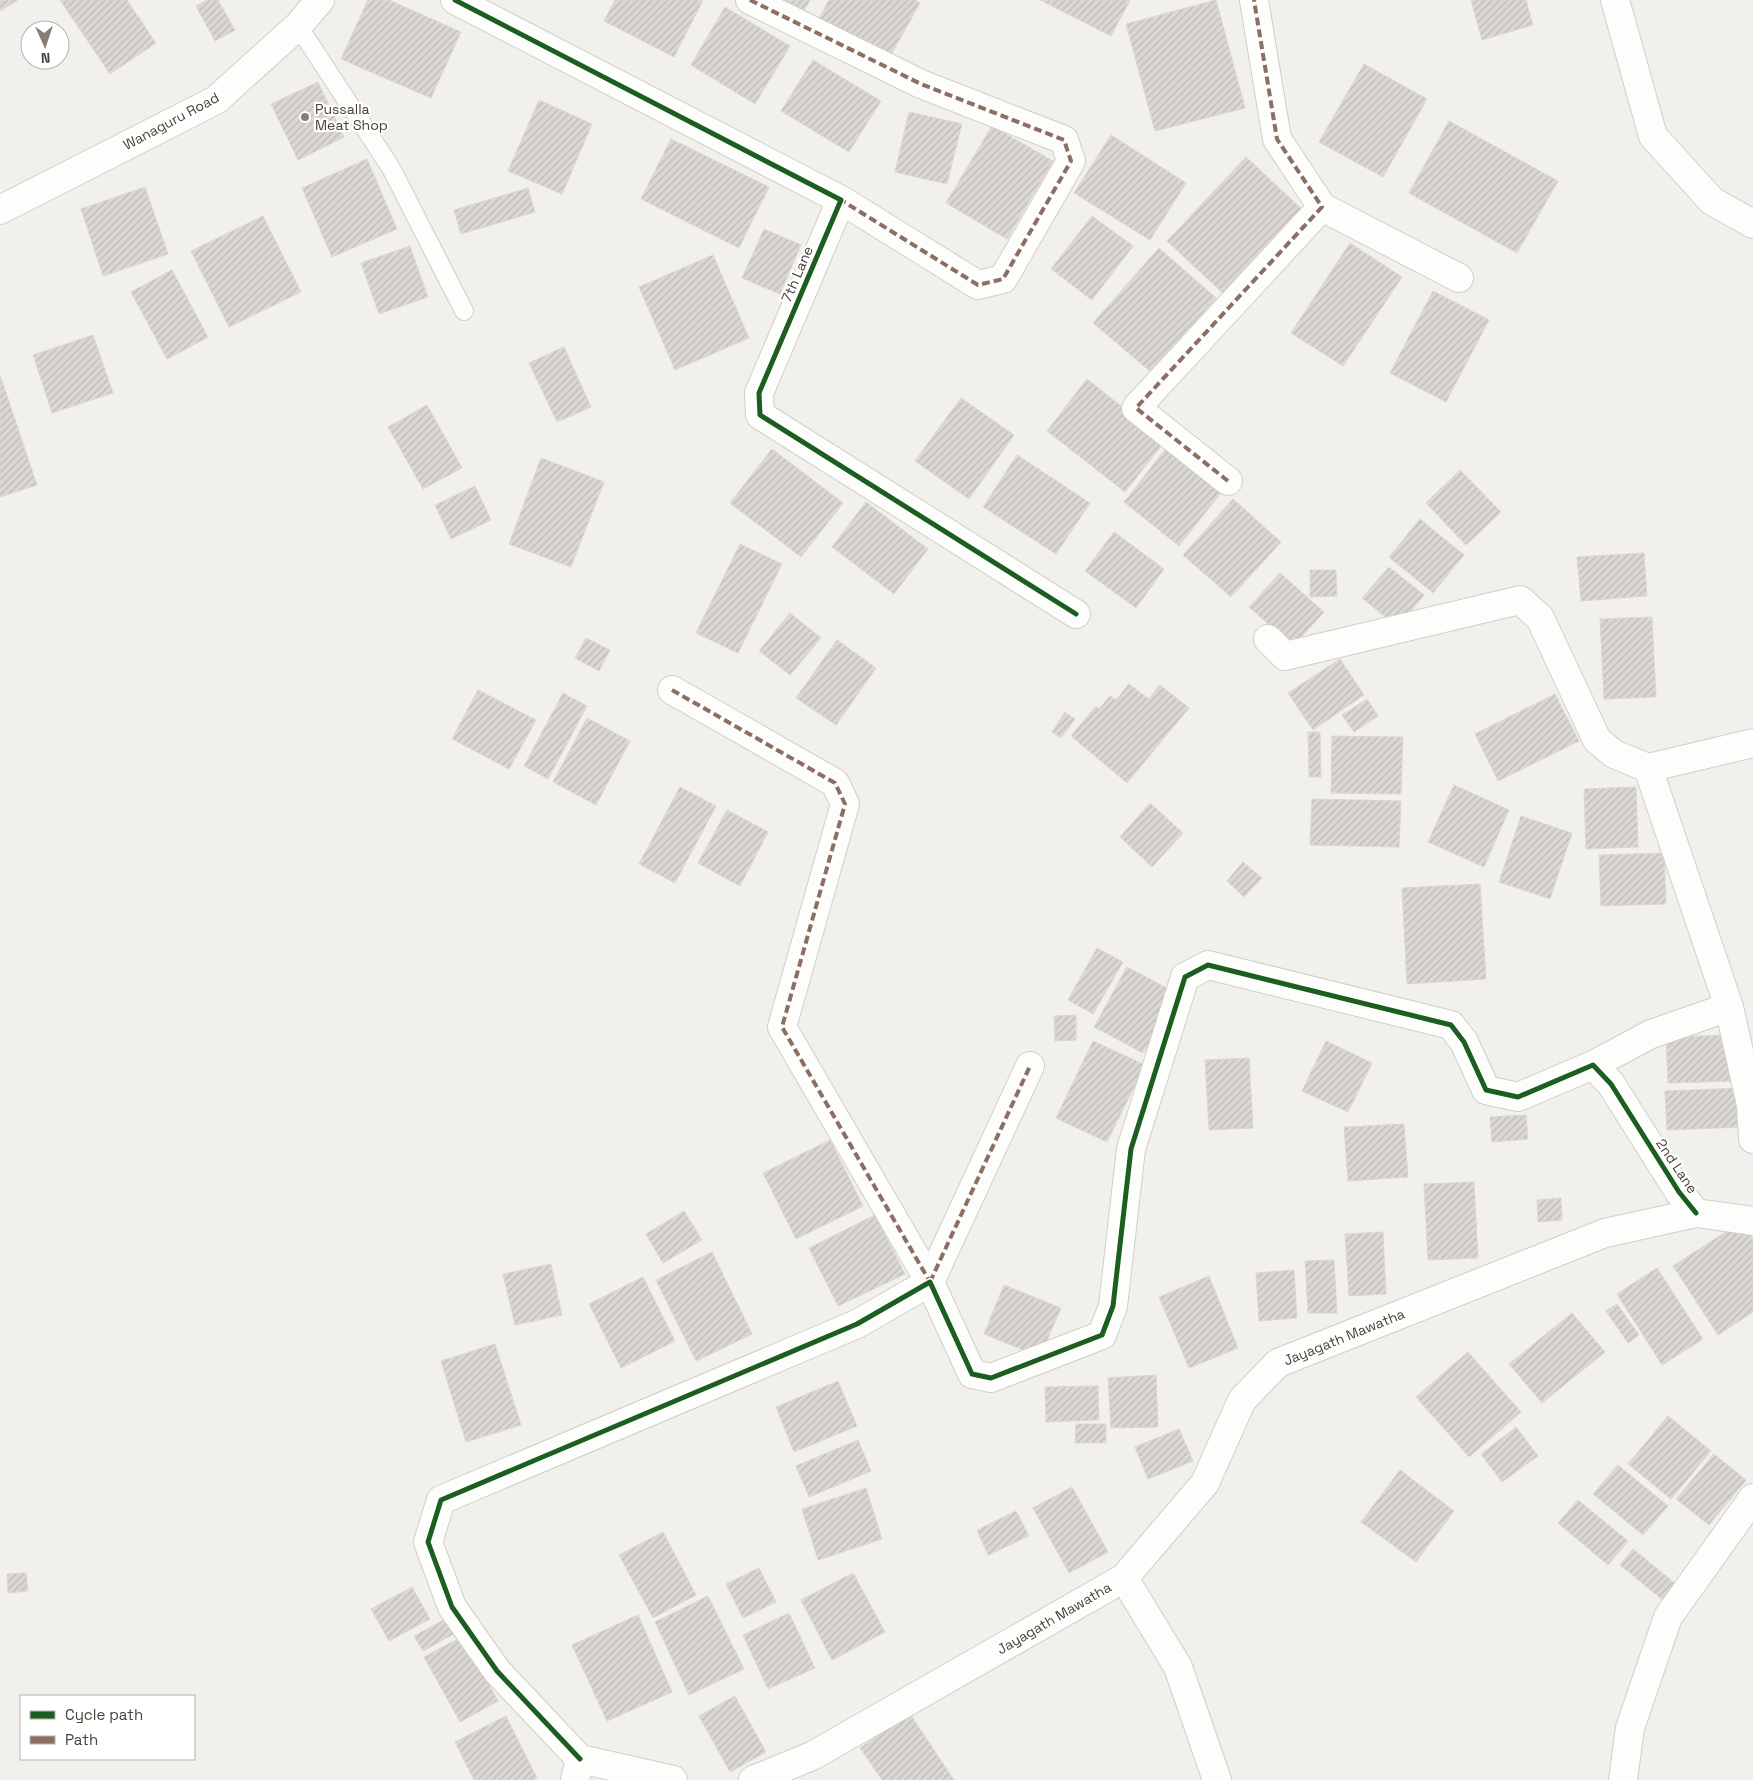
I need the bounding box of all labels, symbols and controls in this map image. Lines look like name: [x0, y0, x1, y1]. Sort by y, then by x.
north arrow: [20, 20, 70, 70]
text: N: [41, 49, 51, 67]
street label: Wanaguru Road: [120, 88, 222, 154]
place label: Pussalla Meat Shop: [315, 100, 388, 134]
marker: Pussalla Meat Shop: [299, 111, 311, 123]
street label: 7th Lane: [777, 243, 817, 305]
street label: 2nd Lane: [1652, 1135, 1702, 1197]
street label: Jayagath Mawatha: [1281, 1304, 1407, 1370]
street label: Jayagath Mawatha: [994, 1578, 1114, 1658]
legend: [20, 1695, 195, 1760]
text: Cycle path: [65, 1705, 143, 1724]
text: Path: [65, 1730, 98, 1749]

